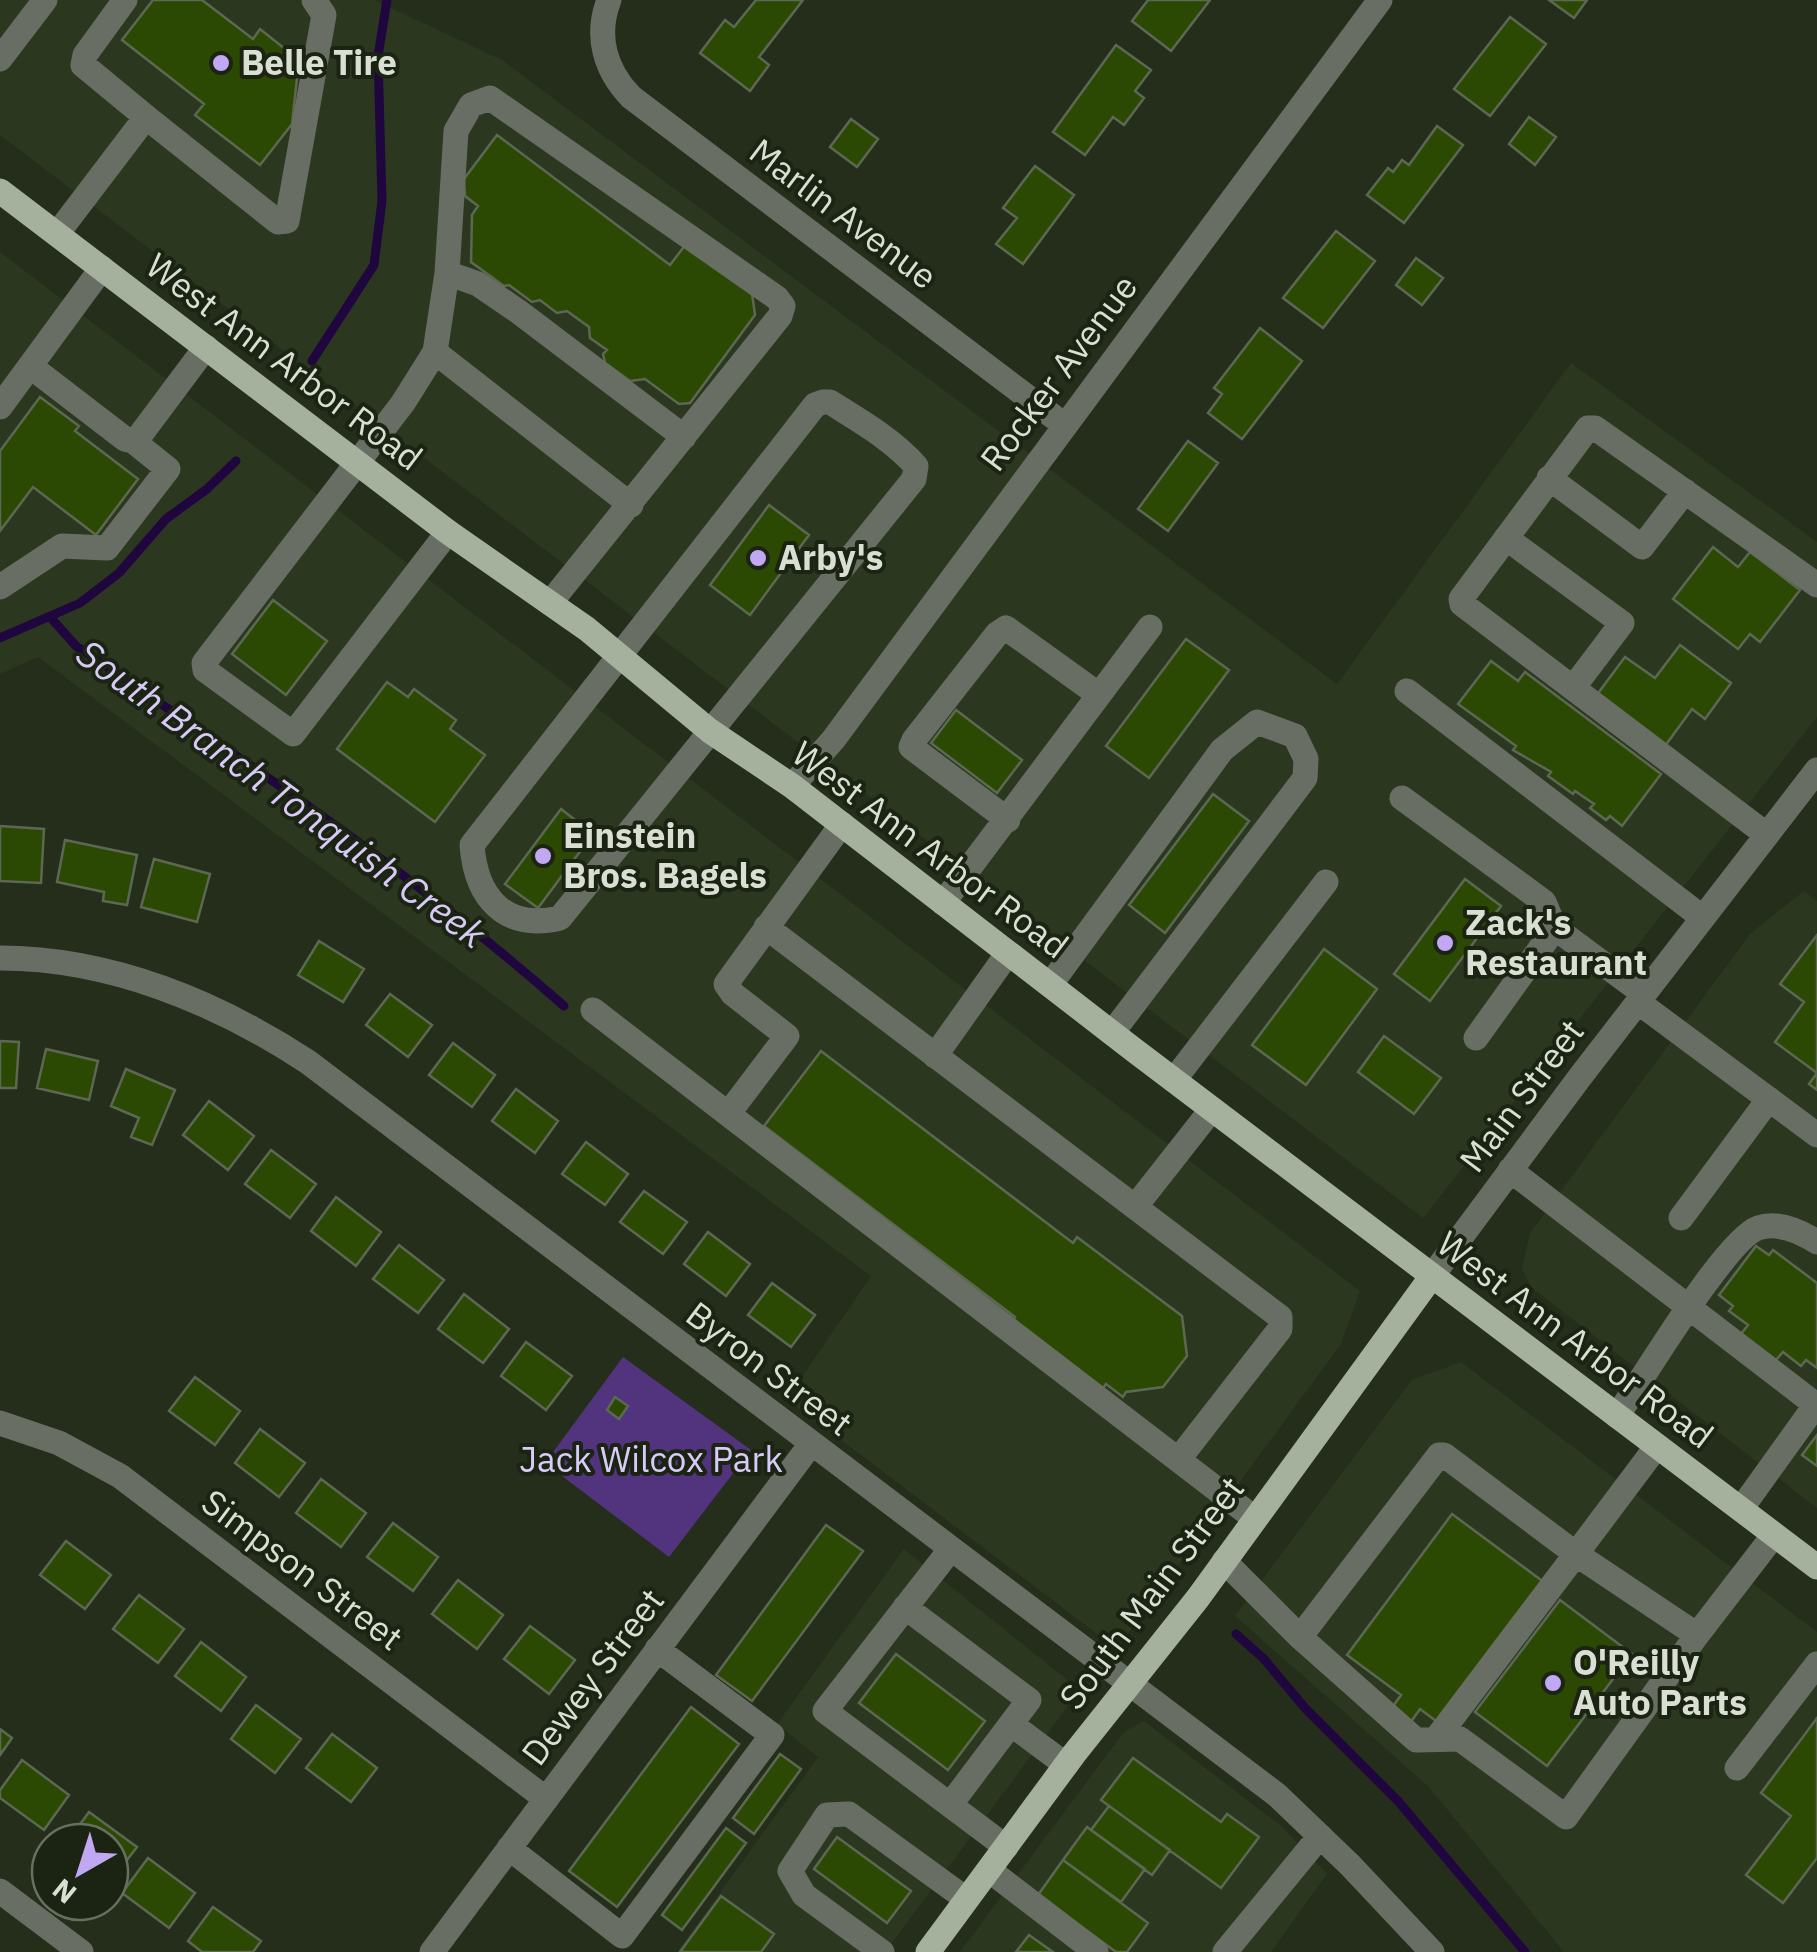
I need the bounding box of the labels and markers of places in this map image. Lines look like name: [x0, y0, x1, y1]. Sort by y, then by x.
place label: Belle Tire: [241, 39, 397, 85]
marker: Belle Tire: [210, 52, 232, 74]
place label: Arby's: [778, 534, 883, 580]
marker: Arby's: [747, 547, 769, 569]
place label: Einstein Bros. Bagels: [563, 812, 767, 898]
marker: Einstein Bros. Bagels: [532, 845, 554, 867]
place label: Zack's Restaurant: [1465, 899, 1647, 985]
marker: Zack's Restaurant: [1434, 932, 1456, 954]
place label: O'Reilly Auto Parts: [1573, 1639, 1747, 1725]
marker: O'Reilly Auto Parts: [1542, 1672, 1564, 1694]

